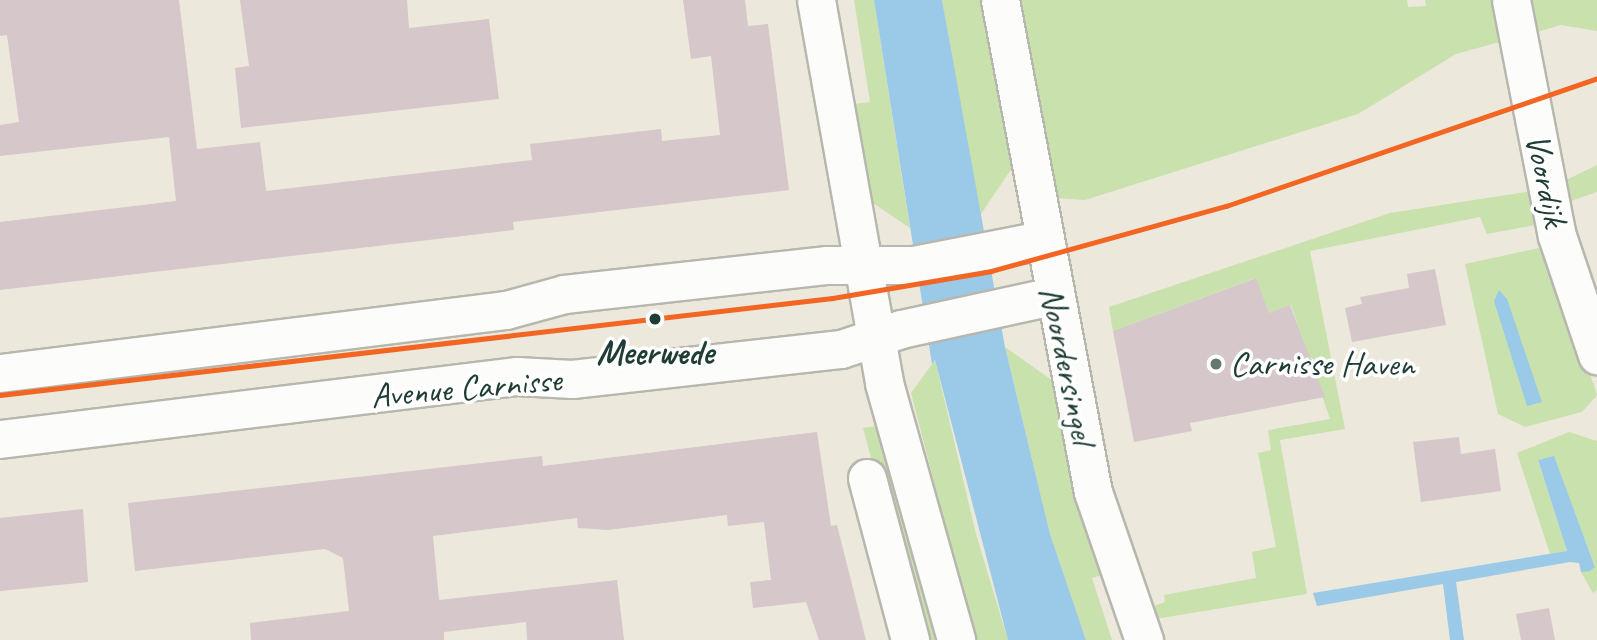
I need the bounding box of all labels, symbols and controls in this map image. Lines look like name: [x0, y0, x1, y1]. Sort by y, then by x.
street label: Voordijk: [1516, 130, 1576, 230]
street label: Noordersingel: [1030, 282, 1104, 448]
marker: Meerwede: [645, 309, 665, 329]
place label: Meerwede: [596, 332, 714, 374]
place label: Carnisse Haven: [1230, 343, 1413, 385]
marker: Carnisse Haven: [1208, 356, 1224, 372]
street label: Avenue Carnisse: [369, 359, 563, 417]

